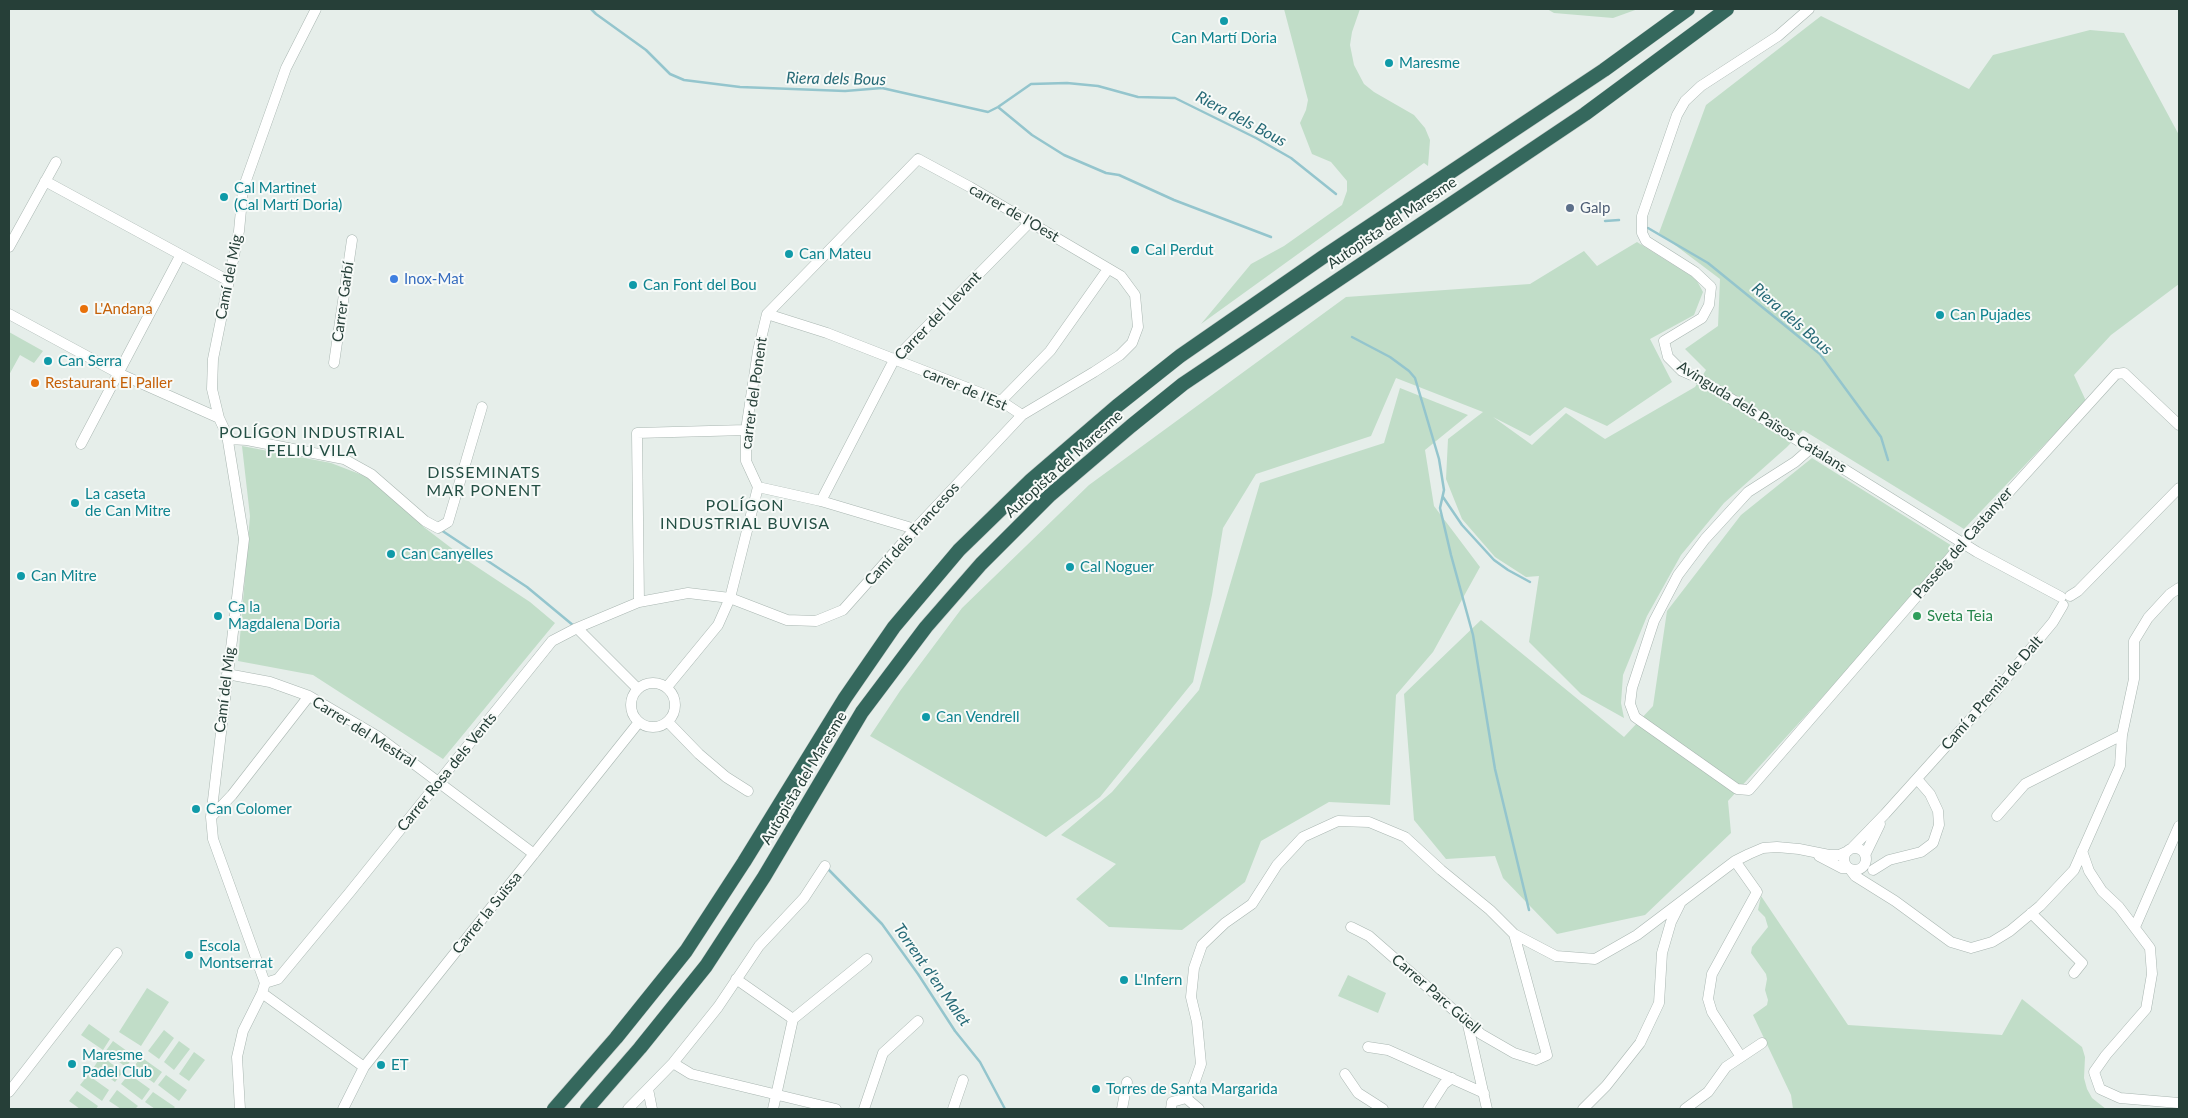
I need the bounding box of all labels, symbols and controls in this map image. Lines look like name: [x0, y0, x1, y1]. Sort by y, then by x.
marker: Can Martí Dòria: [1218, 15, 1230, 27]
place label: Can Martí Dòria: [1171, 29, 1277, 47]
place label: Maresme: [1399, 54, 1460, 72]
marker: Maresme: [1383, 57, 1395, 69]
water label: Riera dels Bous: [786, 69, 886, 89]
water label: Riera dels Bous: [1192, 87, 1290, 151]
street label: Autopista del Maresme: [1324, 173, 1460, 273]
place label: Cal Martinet (Cal Martí Doria): [234, 179, 342, 214]
street label: carrer de l'Oest: [966, 180, 1062, 246]
marker: Cal Martinet (Cal Martí Doria): [218, 191, 230, 203]
place label: Galp: [1580, 199, 1610, 217]
marker: Galp: [1564, 202, 1576, 214]
street label: Camí del Mig: [212, 233, 246, 321]
place label: Cal Perdut: [1145, 241, 1214, 259]
marker: Cal Perdut: [1129, 244, 1141, 256]
place label: Can Mateu: [799, 245, 871, 263]
marker: Can Mateu: [783, 248, 795, 260]
street label: Carrer Garbí: [328, 261, 358, 343]
street label: Carrer del Llevant: [891, 268, 985, 364]
place label: Inox-Mat: [404, 270, 464, 288]
marker: Inox-Mat: [388, 273, 400, 285]
place label: Can Font del Bou: [643, 276, 757, 294]
marker: Can Font del Bou: [627, 279, 639, 291]
water label: Riera dels Bous: [1748, 279, 1836, 359]
place label: L'Andana: [94, 300, 153, 318]
marker: L'Andana: [78, 303, 90, 315]
place label: Can Pujades: [1950, 306, 2031, 324]
marker: Can Pujades: [1934, 309, 1946, 321]
street label: carrer del Ponent: [737, 336, 771, 450]
place label: Can Serra: [58, 352, 122, 370]
marker: Can Serra: [42, 355, 54, 367]
street label: Avinguda dels Països Catalans: [1674, 357, 1850, 477]
street label: carrer de l'Est: [920, 363, 1010, 415]
place label: Restaurant El Paller: [45, 374, 172, 392]
marker: Restaurant El Paller: [29, 377, 41, 389]
street label: Autopista del Maresme: [1001, 406, 1127, 522]
district label: POLÍGON INDUSTRIAL FELIU VILA: [217, 423, 407, 461]
district label: DISSEMINATS MAR PONENT: [425, 463, 543, 501]
street label: Camí dels Francesos: [861, 479, 963, 589]
street label: Passeig del Castanyer: [1910, 484, 2016, 602]
place label: La caseta de Can Mitre: [85, 485, 171, 520]
district label: POLÍGON INDUSTRIAL BUVISA: [658, 496, 832, 534]
marker: La caseta de Can Mitre: [69, 497, 81, 509]
place label: Can Canyelles: [401, 545, 493, 563]
marker: Can Canyelles: [385, 548, 397, 560]
place label: Cal Noguer: [1080, 558, 1154, 576]
marker: Cal Noguer: [1064, 561, 1076, 573]
place label: Can Mitre: [31, 567, 97, 585]
marker: Can Mitre: [15, 570, 27, 582]
place label: Ca la Magdalena Doria: [228, 598, 340, 633]
place label: Sveta Teia: [1927, 607, 1993, 625]
marker: Ca la Magdalena Doria: [212, 610, 224, 622]
marker: Sveta Teia: [1911, 610, 1923, 622]
street label: Camí a Premià de Dalt: [1937, 632, 2047, 754]
street label: Camí del Mig: [211, 646, 239, 734]
street label: Carrer del Mestral: [309, 693, 419, 771]
street label: Autopista del Maresme: [757, 708, 851, 848]
place label: Can Vendrell: [936, 708, 1020, 726]
street label: Carrer Rosa dels Vents: [394, 709, 500, 835]
marker: Can Vendrell: [920, 711, 932, 723]
place label: Can Colomer: [206, 800, 292, 818]
marker: Can Colomer: [190, 803, 202, 815]
street label: Carrer la Suïssa: [448, 868, 526, 958]
water label: Torrent d'en Malet: [889, 920, 975, 1030]
place label: Escola Montserrat: [199, 937, 273, 972]
marker: Escola Montserrat: [183, 949, 195, 961]
street label: Carrer Parc Güell: [1388, 951, 1484, 1037]
place label: L'Infern: [1134, 971, 1182, 989]
marker: L'Infern: [1118, 974, 1130, 986]
place label: Maresme Padel Club: [82, 1046, 152, 1081]
place label: ET: [391, 1056, 409, 1074]
marker: Maresme Padel Club: [66, 1058, 78, 1070]
marker: ET: [375, 1059, 387, 1071]
place label: Torres de Santa Margarida: [1106, 1080, 1278, 1098]
marker: Torres de Santa Margarida: [1090, 1083, 1102, 1095]

